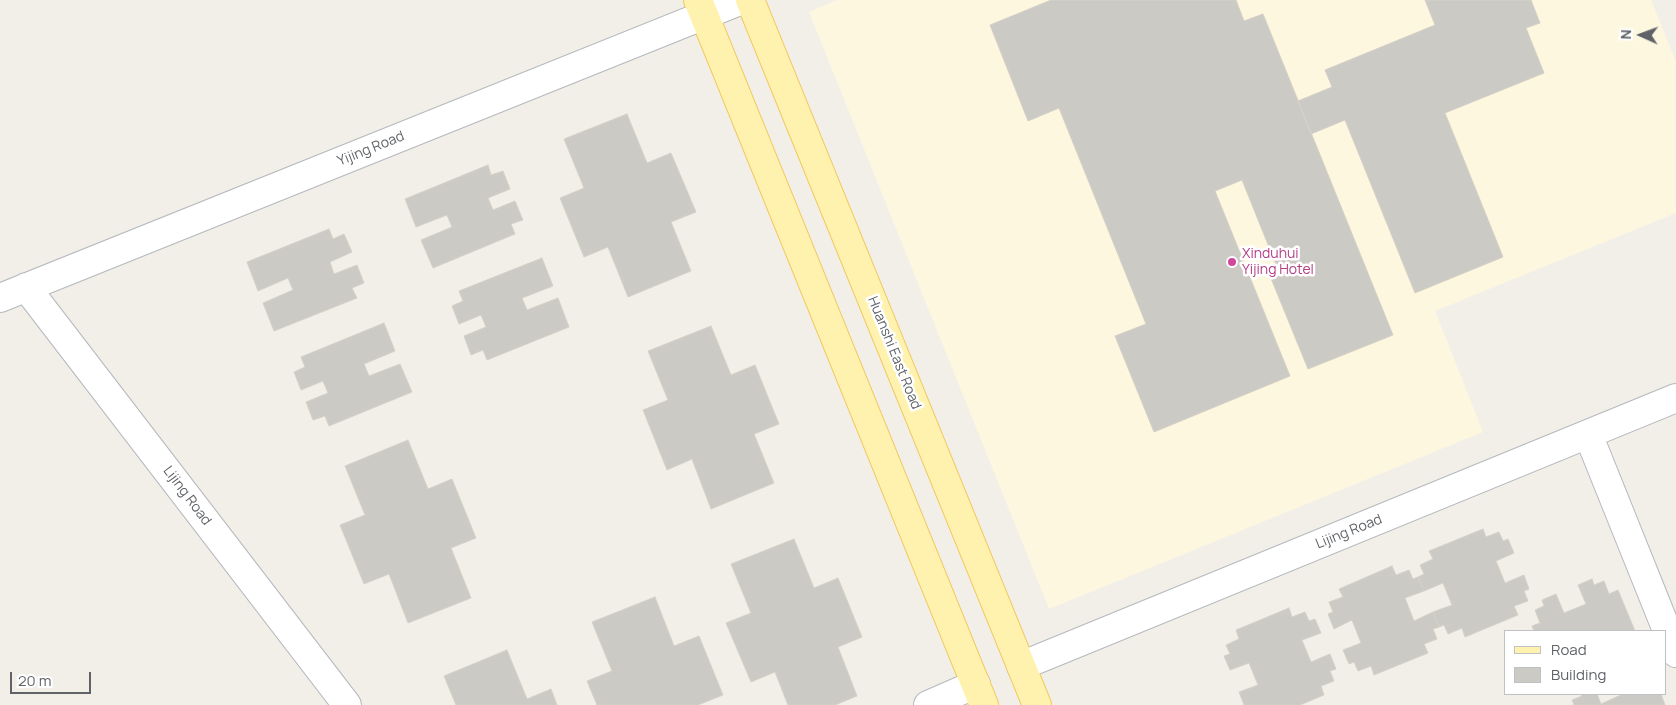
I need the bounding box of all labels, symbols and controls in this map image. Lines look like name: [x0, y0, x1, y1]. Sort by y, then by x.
north arrow: [1616, 10, 1666, 60]
text: N: [1616, 29, 1635, 40]
street label: Yijing Road: [335, 128, 407, 170]
place label: Xinduhui Yijing Hotel: [1242, 246, 1314, 278]
marker: Xinduhui Yijing Hotel: [1226, 256, 1238, 268]
street label: Huanshi East Road: [864, 294, 924, 412]
street label: Lijing Road: [159, 463, 215, 529]
street label: Lijing Road: [1314, 511, 1384, 553]
legend: [1504, 630, 1666, 695]
text: Road: [1551, 639, 1587, 660]
scale bar: [12, 662, 94, 694]
text: Building: [1551, 664, 1606, 685]
text: 20 m: [18, 670, 51, 691]

